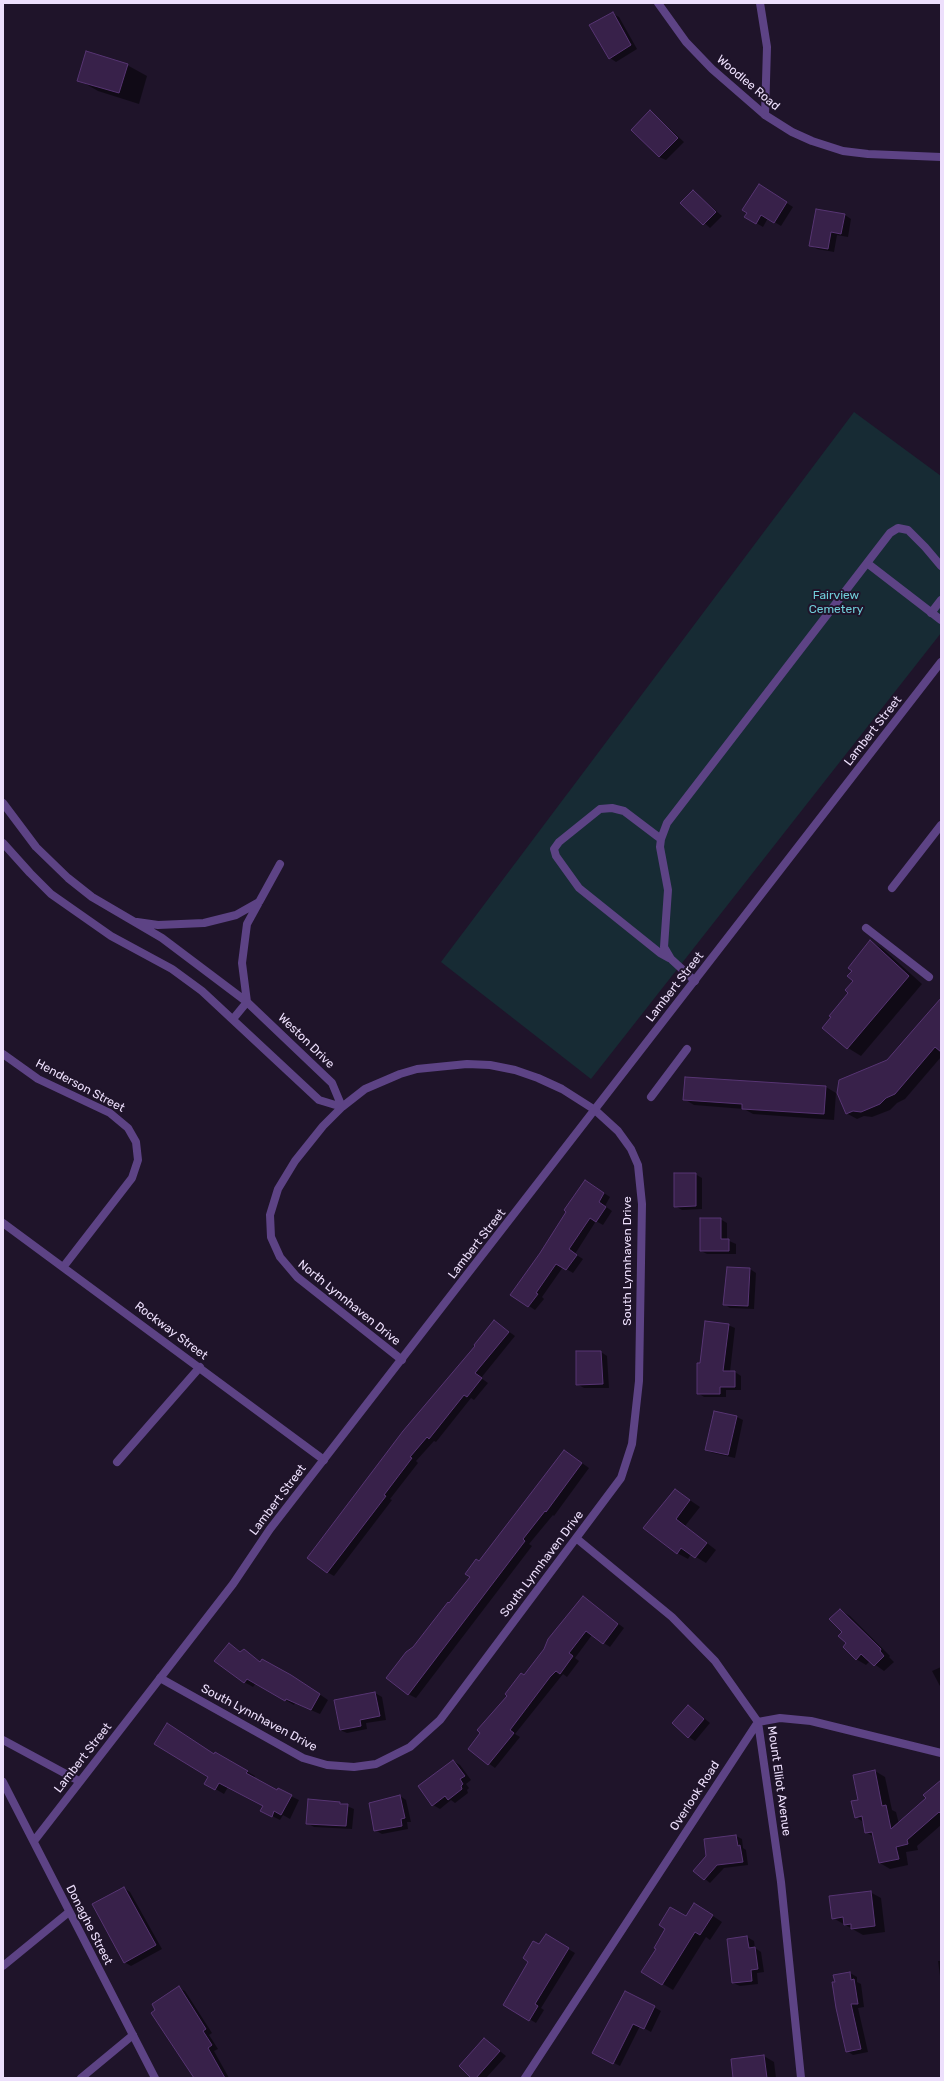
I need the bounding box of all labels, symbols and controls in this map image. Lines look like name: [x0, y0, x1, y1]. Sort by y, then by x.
street label: Woodlee Road: [713, 52, 783, 114]
park label: Fairview Cemetery: [809, 589, 863, 617]
street label: Lambert Street: [841, 693, 905, 769]
street label: Lambert Street: [643, 949, 707, 1025]
street label: Weston Drive: [275, 1011, 337, 1071]
street label: Henderson Street: [33, 1056, 127, 1116]
street label: South Lynnhaven Drive: [621, 1196, 635, 1326]
street label: Lambert Street: [445, 1206, 509, 1282]
street label: North Lynnhaven Drive: [295, 1257, 403, 1349]
street label: Rockway Street: [132, 1299, 210, 1363]
street label: Lambert Street: [247, 1462, 309, 1538]
street label: South Lynnhaven Drive: [497, 1508, 587, 1620]
street label: South Lynnhaven Drive: [199, 1681, 319, 1755]
street label: Lambert Street: [51, 1720, 115, 1796]
street label: Mount Elliot Avenue: [764, 1725, 794, 1837]
street label: Overlook Road: [667, 1758, 723, 1834]
street label: Donaghe Street: [63, 1883, 115, 1967]

